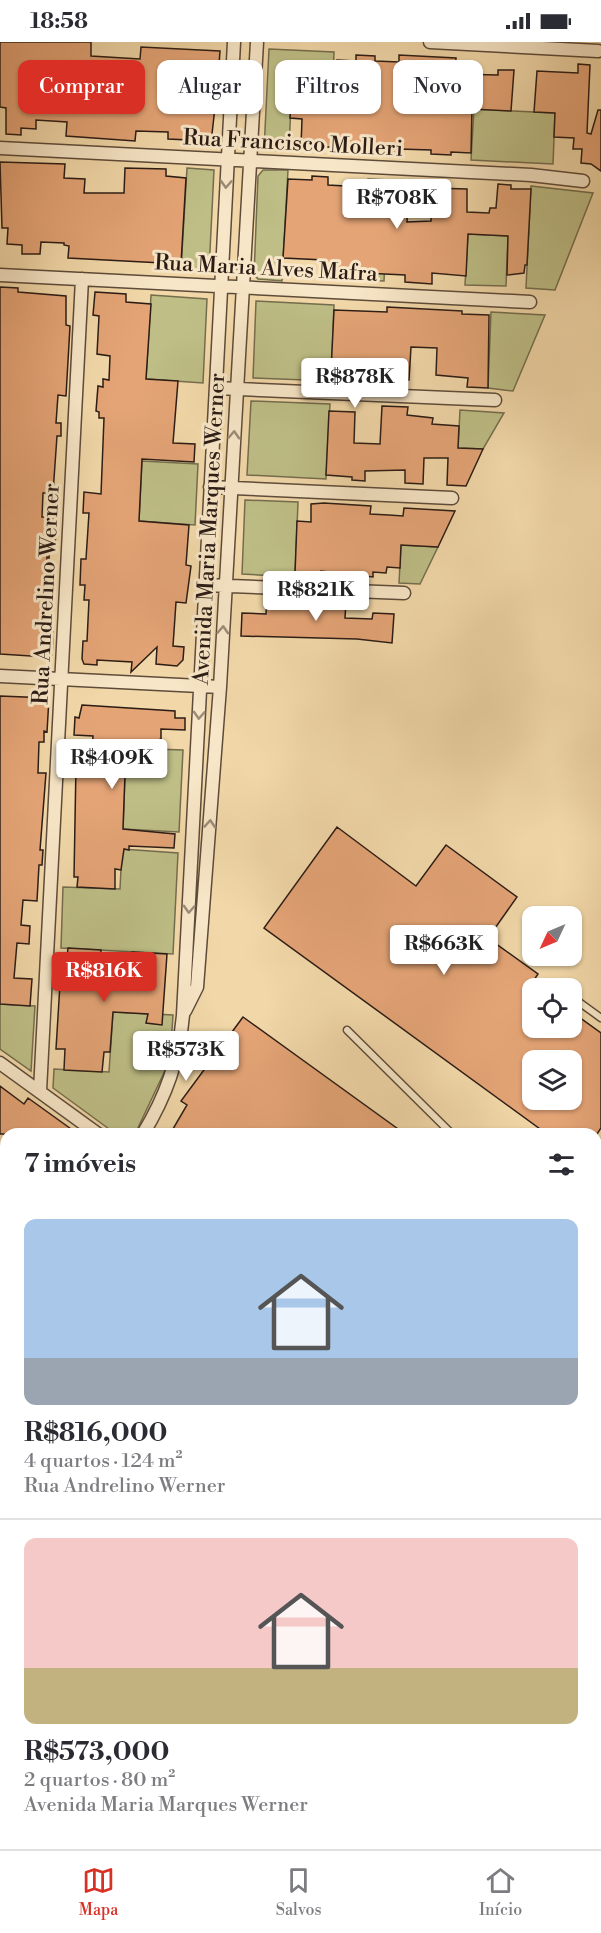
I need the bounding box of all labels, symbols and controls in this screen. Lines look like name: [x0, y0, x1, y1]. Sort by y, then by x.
text: 18:58: [30, 8, 88, 35]
chip: Comprar: [18, 60, 145, 114]
chip: Alugar: [157, 60, 263, 114]
chip: Filtros: [275, 60, 381, 114]
chip: Novo: [393, 60, 483, 114]
street label: Rua Francisco Molleri: [182, 124, 404, 163]
pin: R$708K: [348, 179, 446, 230]
one-way arrow: [220, 180, 233, 189]
text: R$708K: [356, 186, 438, 211]
street label: Rua Maria Alves Mafra: [154, 249, 379, 288]
pin: R$878K: [306, 358, 404, 409]
text: R$878K: [315, 365, 395, 390]
street label: Avenida Maria Marques Werner: [188, 372, 231, 687]
one-way arrow: [228, 431, 241, 440]
street label: Rua Andrelino Werner: [27, 483, 66, 705]
pin: R$821K: [267, 571, 365, 622]
text: R$821K: [277, 578, 355, 603]
one-way arrow: [217, 625, 230, 634]
one-way arrow: [192, 710, 205, 719]
pin: R$409K: [63, 739, 161, 790]
text: R$409K: [70, 746, 154, 771]
one-way arrow: [203, 820, 216, 829]
one-way arrow: [182, 905, 195, 914]
north arrow: [522, 906, 582, 966]
map controls: [522, 906, 582, 1110]
pin: R$663K: [395, 925, 493, 976]
text: R$663K: [404, 932, 484, 957]
pin: R$816K: [55, 952, 153, 1003]
text: R$816K: [66, 959, 142, 984]
button: locate: [522, 978, 582, 1038]
pin: R$573K: [137, 1031, 235, 1082]
text: R$573K: [147, 1038, 225, 1063]
button: layers: [522, 1050, 582, 1110]
text: 7 imóveis: [24, 1148, 136, 1180]
icon: filters: [545, 1148, 578, 1181]
icon: home: [247, 1258, 355, 1366]
text: R$816,000: [24, 1417, 167, 1449]
text: 4 quartos · 124 m²: [24, 1449, 183, 1474]
text: Rua Andrelino Werner: [24, 1474, 225, 1499]
icon: home: [247, 1577, 355, 1685]
text: R$573,000: [24, 1736, 169, 1768]
text: 2 quartos · 80 m²: [24, 1768, 175, 1793]
text: Avenida Maria Marques Werner: [24, 1793, 308, 1818]
tab: Mapa: [79, 1864, 118, 1920]
tab: Salvos: [276, 1864, 322, 1920]
tab: Início: [479, 1864, 522, 1920]

